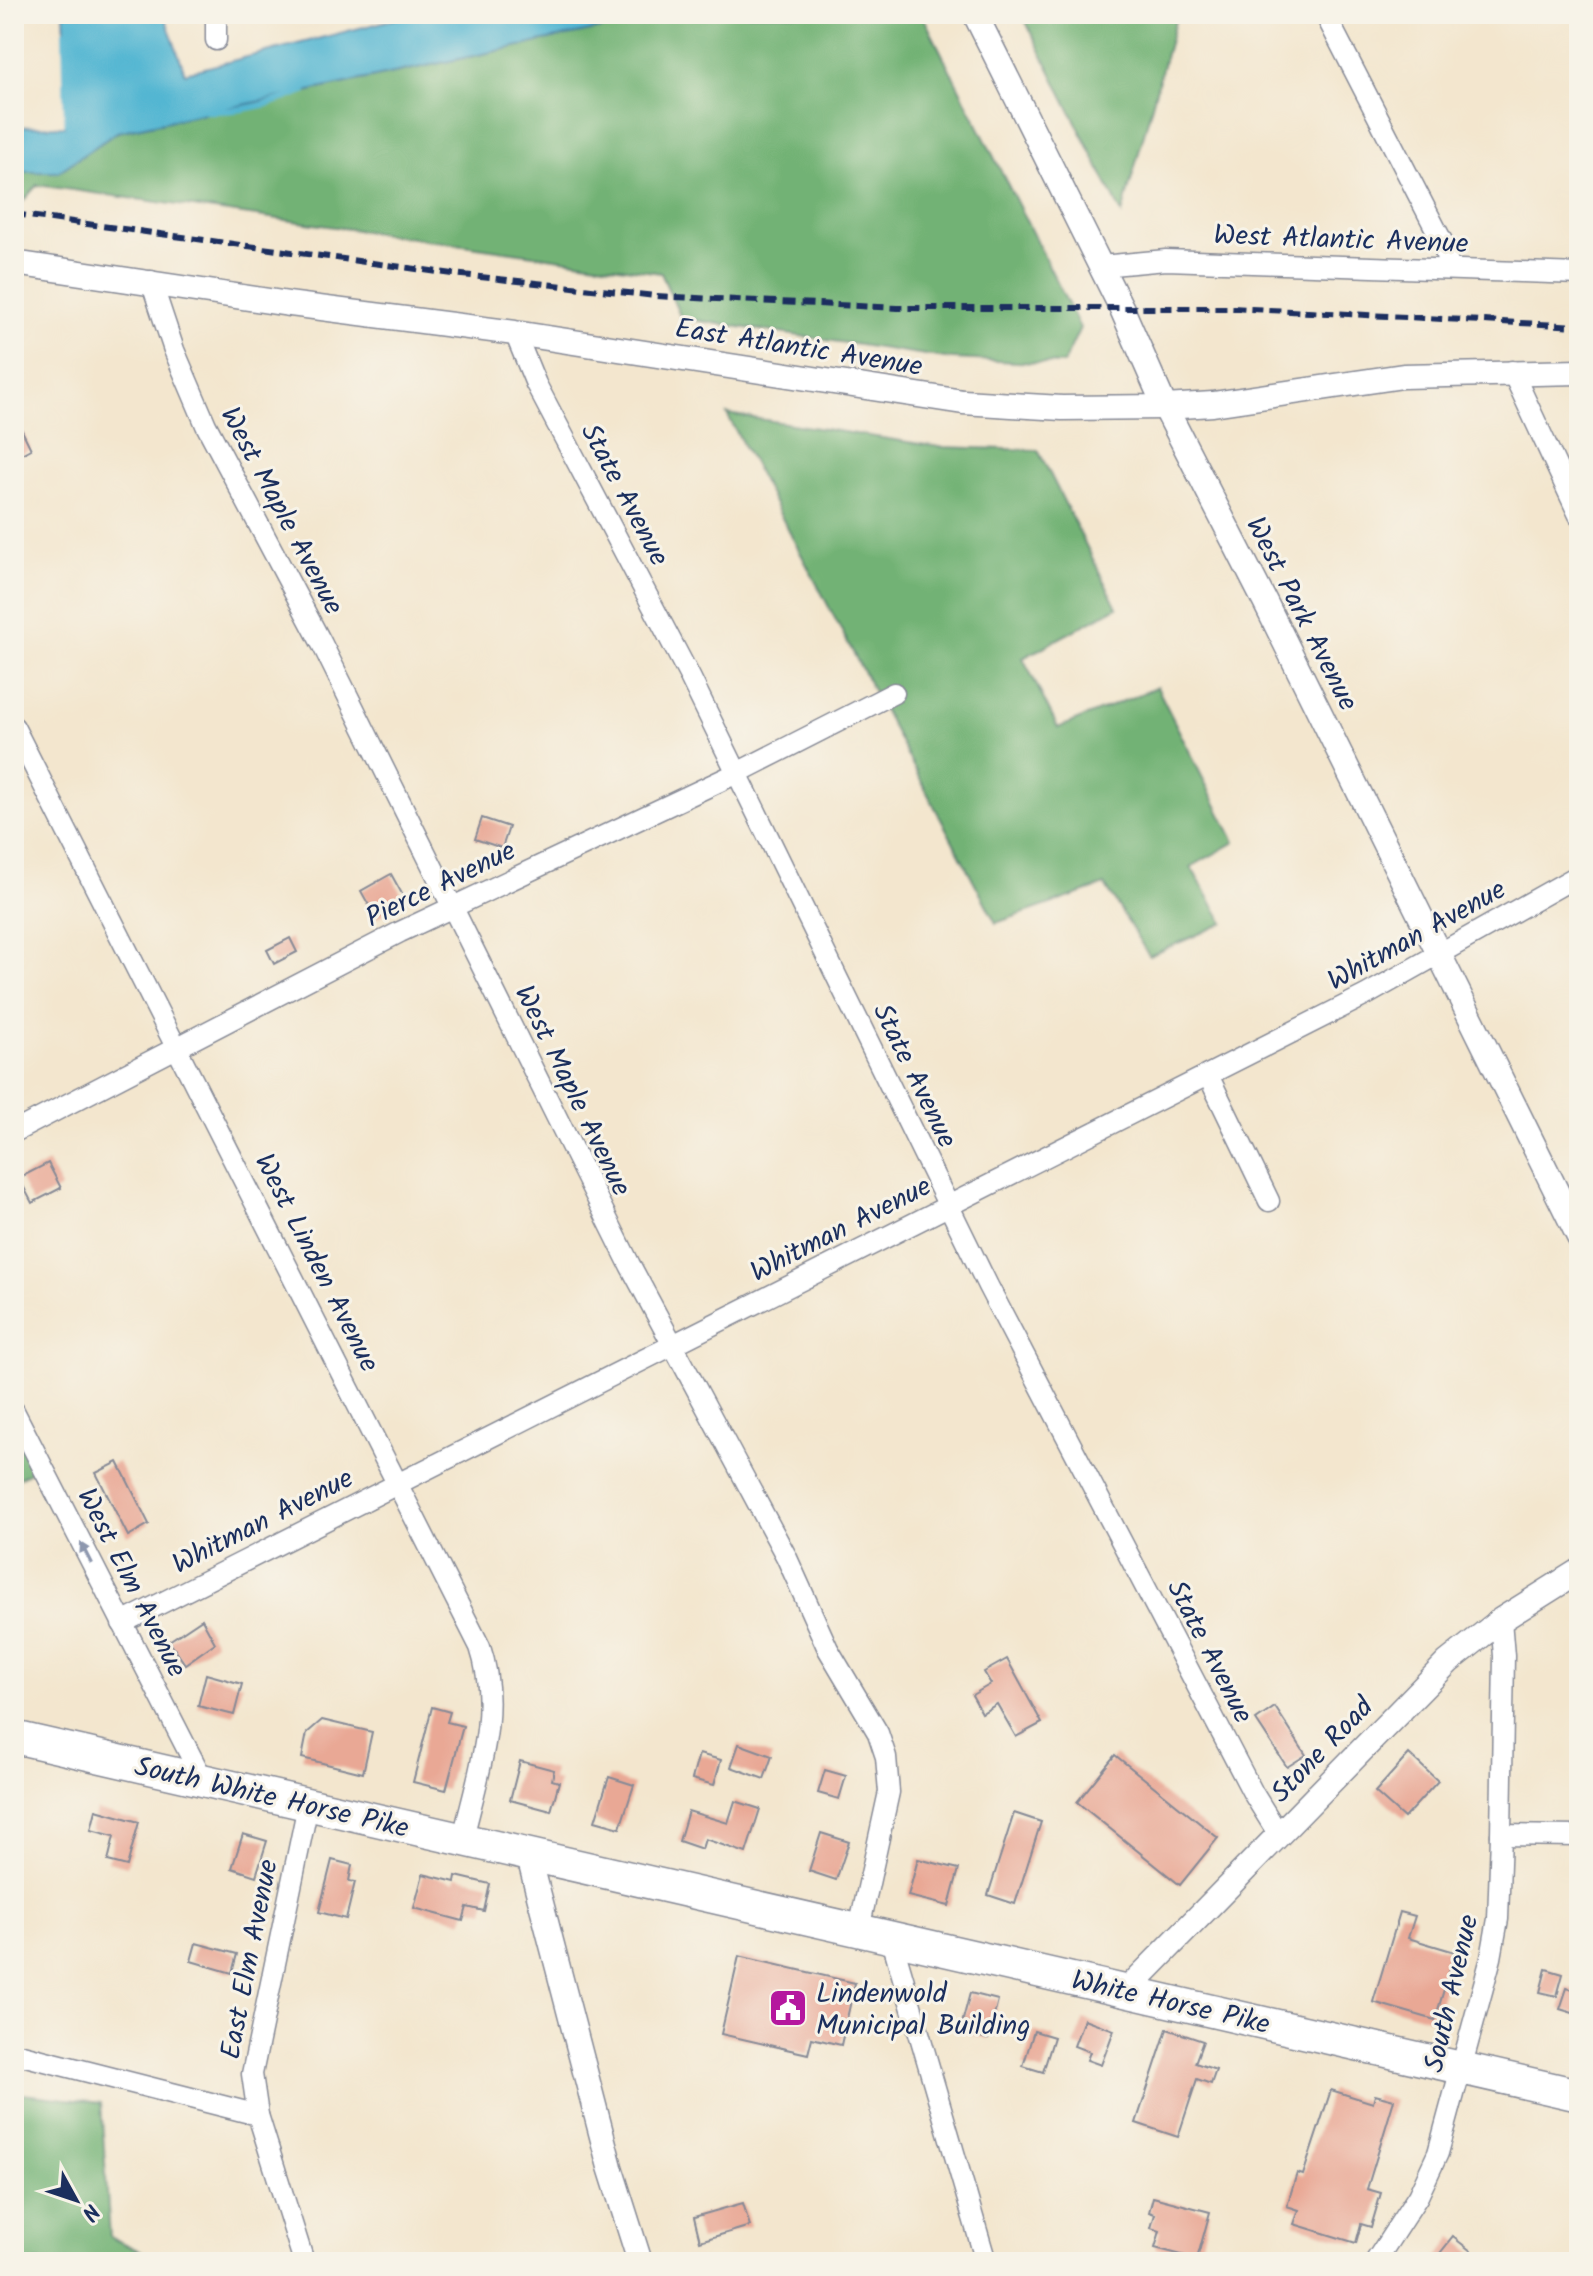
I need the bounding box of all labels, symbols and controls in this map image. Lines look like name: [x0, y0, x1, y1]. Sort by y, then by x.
street label: West Atlantic Avenue: [1213, 214, 1469, 267]
street label: East Atlantic Avenue: [672, 307, 926, 390]
street label: West Maple Avenue: [207, 399, 355, 624]
street label: State Avenue: [567, 416, 680, 575]
street label: West Park Avenue: [1232, 509, 1369, 720]
street label: Pierce Avenue: [358, 829, 524, 941]
street label: Whitman Avenue: [1320, 868, 1515, 1004]
street label: West Maple Avenue: [501, 978, 643, 1205]
street label: State Avenue: [859, 996, 968, 1156]
street label: West Linden Avenue: [241, 1146, 391, 1381]
street label: Whitman Avenue: [743, 1165, 940, 1295]
street label: Whitman Avenue: [165, 1457, 362, 1587]
street label: West Elm Avenue: [64, 1480, 198, 1686]
one-way arrow: [80, 1542, 93, 1565]
street label: State Avenue: [1153, 1572, 1264, 1732]
street label: Stone Road: [1260, 1686, 1386, 1814]
street label: South White Horse Pike: [130, 1745, 413, 1852]
street label: East Elm Avenue: [209, 1855, 292, 2063]
street label: South Avenue: [1412, 1910, 1493, 2077]
street label: White Horse Pike: [1067, 1959, 1274, 2048]
place label: Lindenwold Municipal Building: [816, 1972, 1031, 2049]
public building icon: Lindenwold Municipal Building: [767, 1987, 809, 2029]
north arrow: [36, 2160, 116, 2240]
text: N: [71, 2195, 107, 2228]

